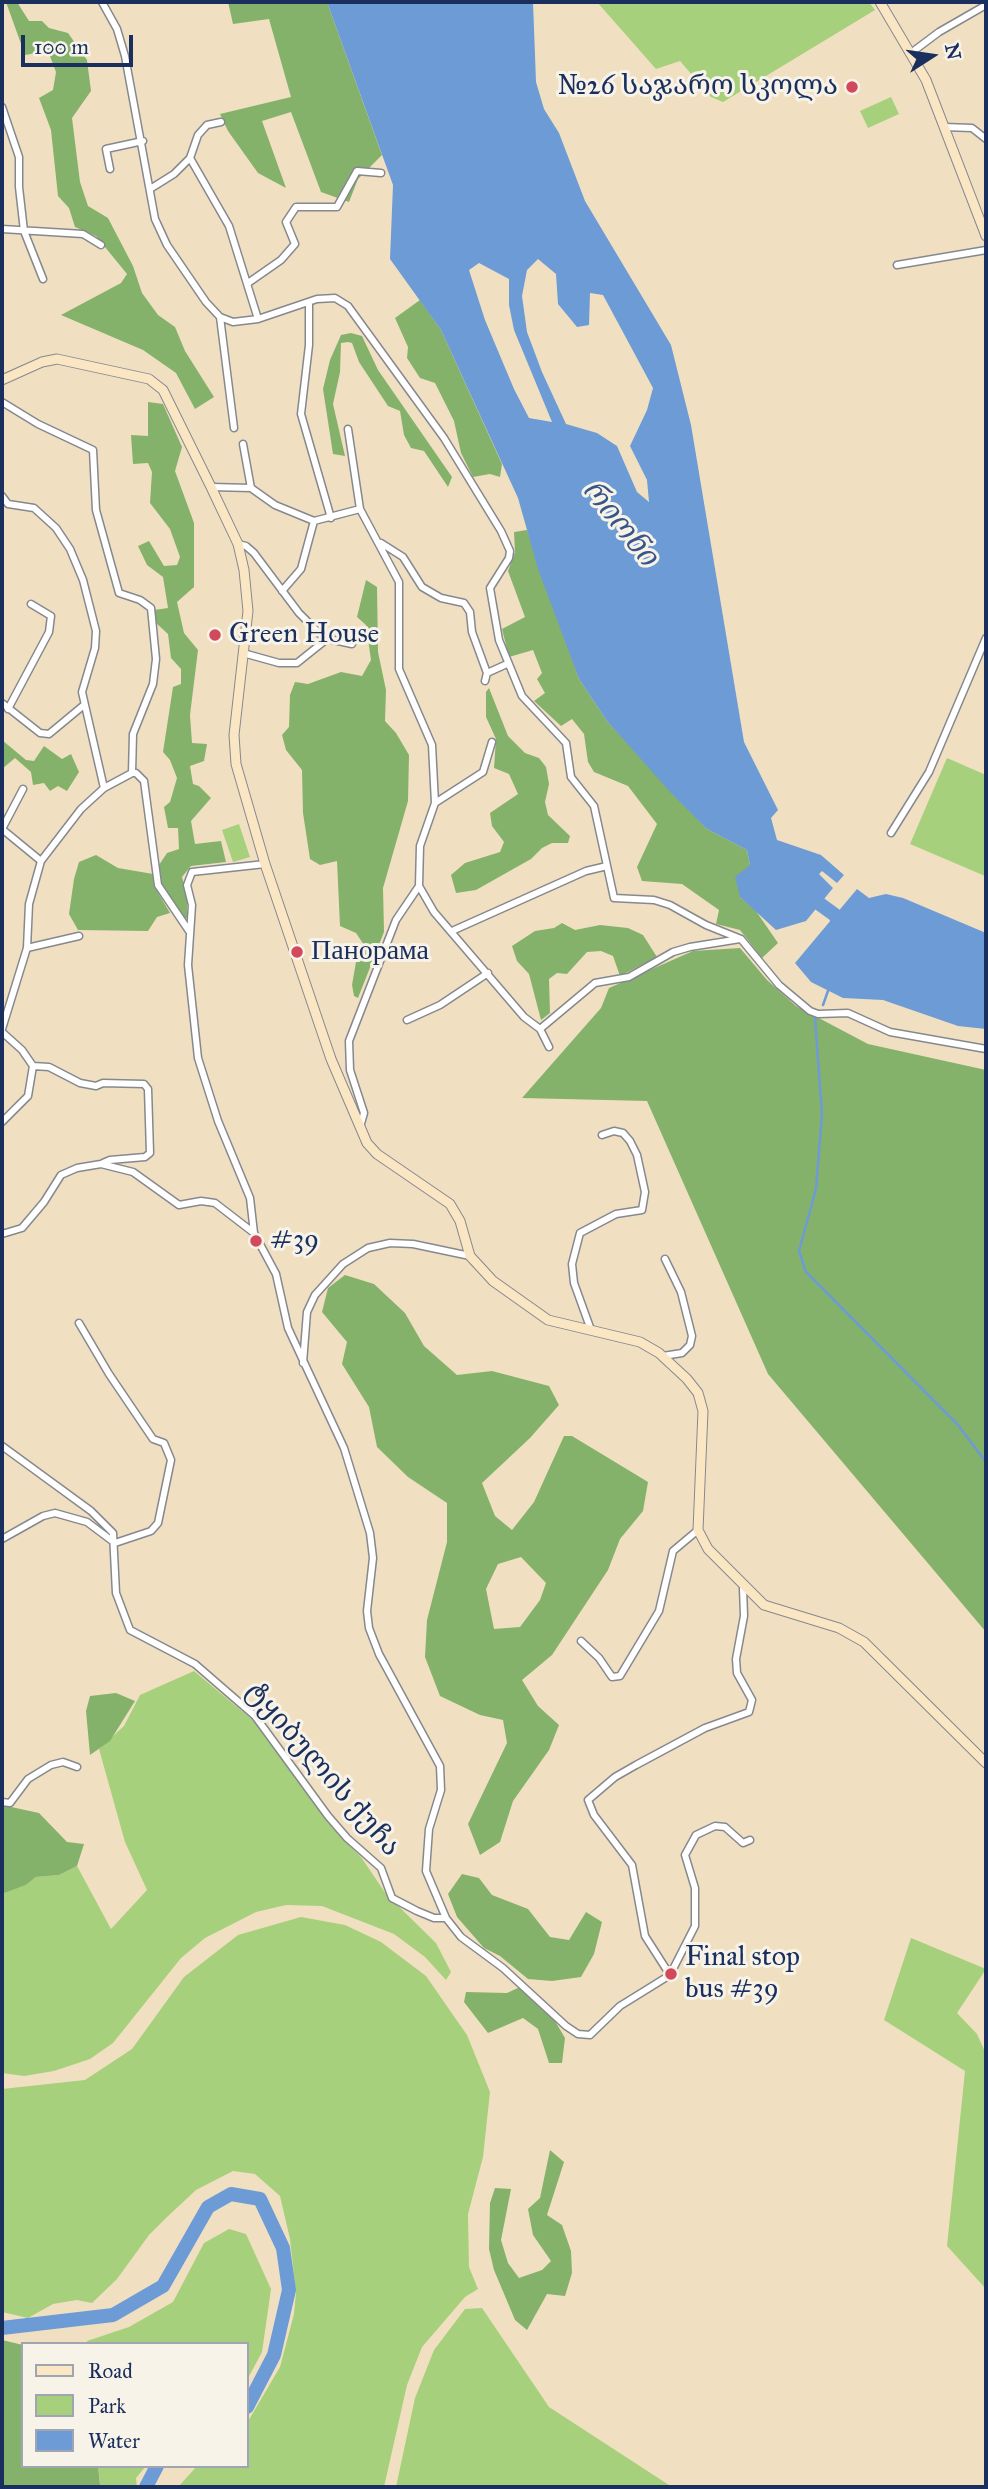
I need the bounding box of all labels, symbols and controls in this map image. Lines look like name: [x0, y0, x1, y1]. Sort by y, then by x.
scale bar: [24, 21, 136, 65]
north arrow: [897, 21, 967, 91]
text: 100 m: [34, 34, 89, 60]
text: N: [940, 41, 966, 62]
place label: №26 საჯარო სკოლა: [558, 70, 838, 104]
marker: №26 საჯარო სკოლა: [844, 79, 860, 95]
water label: რიონი: [573, 474, 665, 574]
place label: Green House: [229, 618, 379, 652]
marker: Green House: [207, 627, 223, 643]
place label: Панорама: [311, 935, 429, 969]
marker: Панорама: [289, 944, 305, 960]
place label: #39: [270, 1224, 319, 1258]
marker: #39: [248, 1233, 264, 1249]
street label: ტყიბულის ქუჩა: [237, 1676, 407, 1864]
place label: Final stop bus #39: [685, 1941, 800, 2007]
marker: Final stop bus #39: [663, 1966, 679, 1982]
legend: [21, 2342, 248, 2468]
text: Road: [88, 2358, 133, 2384]
text: Park: [88, 2393, 126, 2419]
text: Water: [88, 2428, 140, 2454]

